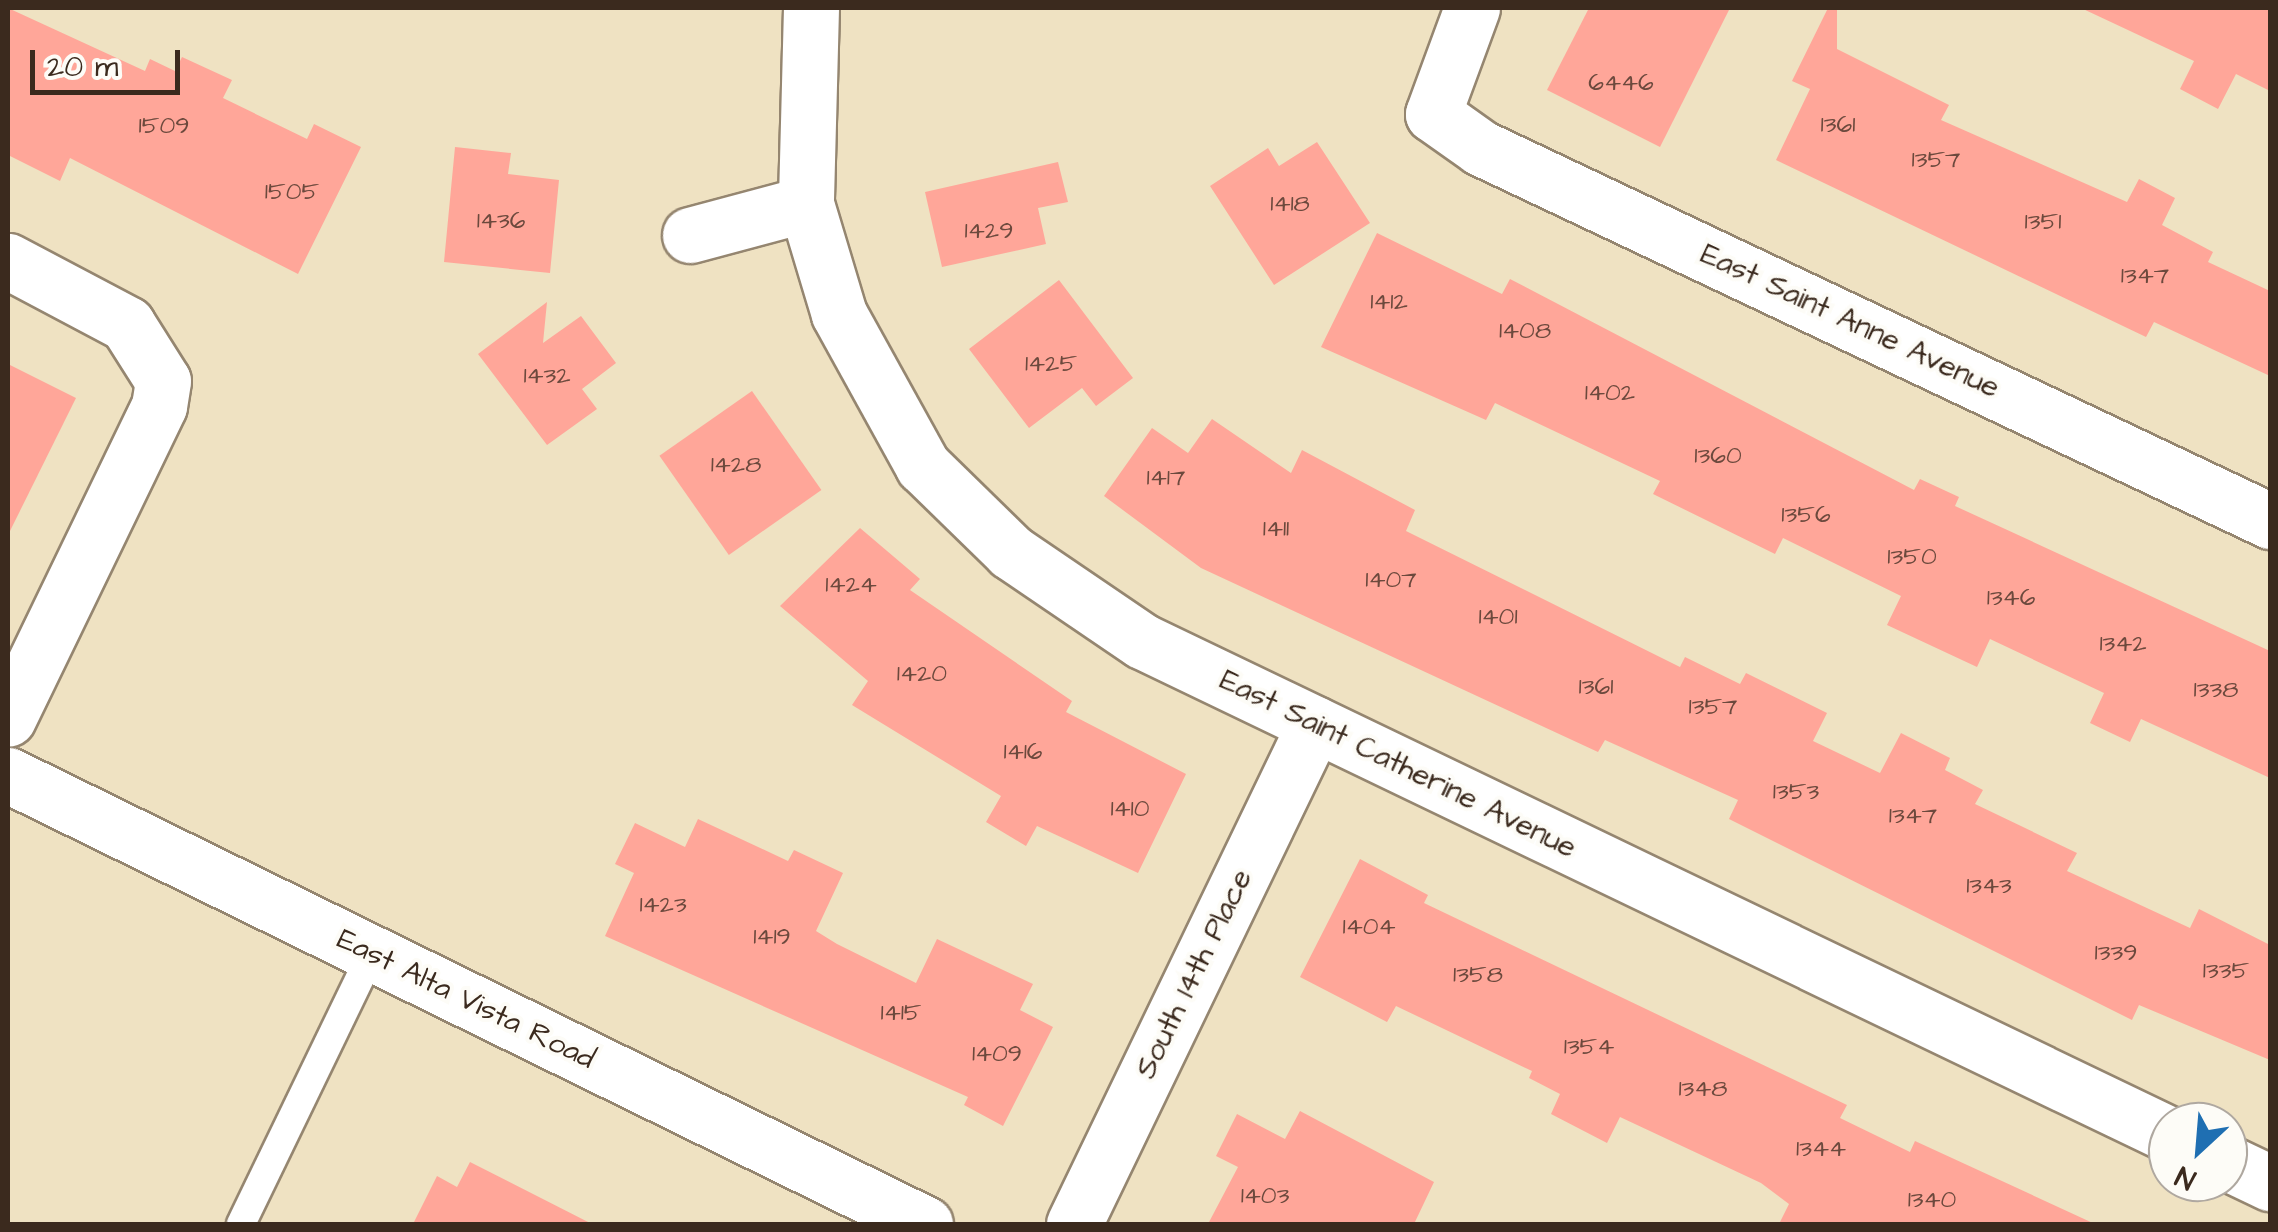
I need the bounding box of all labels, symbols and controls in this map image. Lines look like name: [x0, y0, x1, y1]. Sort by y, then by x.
scale bar: [35, 30, 185, 92]
text: 20 m: [47, 46, 118, 88]
house number: 6446: [1588, 68, 1654, 98]
house number: 1361: [1821, 110, 1855, 140]
house number: 1509: [139, 111, 189, 141]
house number: 1357: [1912, 145, 1960, 175]
house number: 1505: [265, 177, 319, 207]
house number: 1418: [1270, 189, 1310, 219]
house number: 1436: [477, 206, 525, 236]
house number: 1351: [2025, 207, 2061, 237]
house number: 1429: [965, 216, 1013, 246]
street label: East Saint Anne Avenue: [1695, 236, 2005, 406]
house number: 1347: [2121, 261, 2169, 291]
house number: 1412: [1370, 287, 1408, 317]
house number: 1408: [1499, 316, 1551, 346]
house number: 1425: [1025, 349, 1077, 379]
house number: 1432: [523, 361, 571, 391]
house number: 1402: [1585, 378, 1635, 408]
house number: 1360: [1694, 441, 1742, 471]
house number: 1428: [711, 450, 761, 480]
house number: 1417: [1147, 463, 1185, 493]
house number: 1356: [1781, 500, 1831, 530]
house number: 1411: [1263, 514, 1289, 544]
house number: 1350: [1887, 542, 1937, 572]
house number: 1407: [1365, 565, 1417, 595]
house number: 1424: [825, 570, 877, 600]
house number: 1346: [1987, 583, 2035, 613]
house number: 1401: [1478, 602, 1518, 632]
house number: 1342: [2099, 629, 2147, 659]
house number: 1420: [897, 659, 947, 689]
street label: East Saint Catherine Avenue: [1214, 662, 1582, 866]
house number: 1361: [1579, 672, 1613, 702]
house number: 1338: [2194, 675, 2238, 705]
house number: 1357: [1689, 692, 1737, 722]
house number: 1416: [1003, 737, 1043, 767]
house number: 1353: [1773, 777, 1819, 807]
house number: 1410: [1110, 794, 1150, 824]
house number: 1347: [1889, 801, 1937, 831]
street label: South 14th Place: [1128, 864, 1260, 1084]
house number: 1343: [1966, 871, 2012, 901]
house number: 1423: [639, 890, 687, 920]
house number: 1404: [1342, 912, 1396, 942]
street label: East Alta Vista Road: [331, 921, 601, 1077]
house number: 1419: [753, 922, 791, 952]
house number: 1339: [2095, 938, 2137, 968]
house number: 1335: [2203, 956, 2249, 986]
house number: 1358: [1453, 960, 1503, 990]
house number: 1415: [880, 998, 922, 1028]
house number: 1354: [1564, 1032, 1614, 1062]
house number: 1409: [972, 1039, 1022, 1069]
house number: 1348: [1678, 1074, 1728, 1104]
north arrow: [2148, 1102, 2248, 1202]
house number: 1344: [1796, 1134, 1846, 1164]
text: N: [2169, 1156, 2202, 1199]
house number: 1403: [1241, 1181, 1289, 1211]
house number: 1340: [1908, 1185, 1956, 1215]

